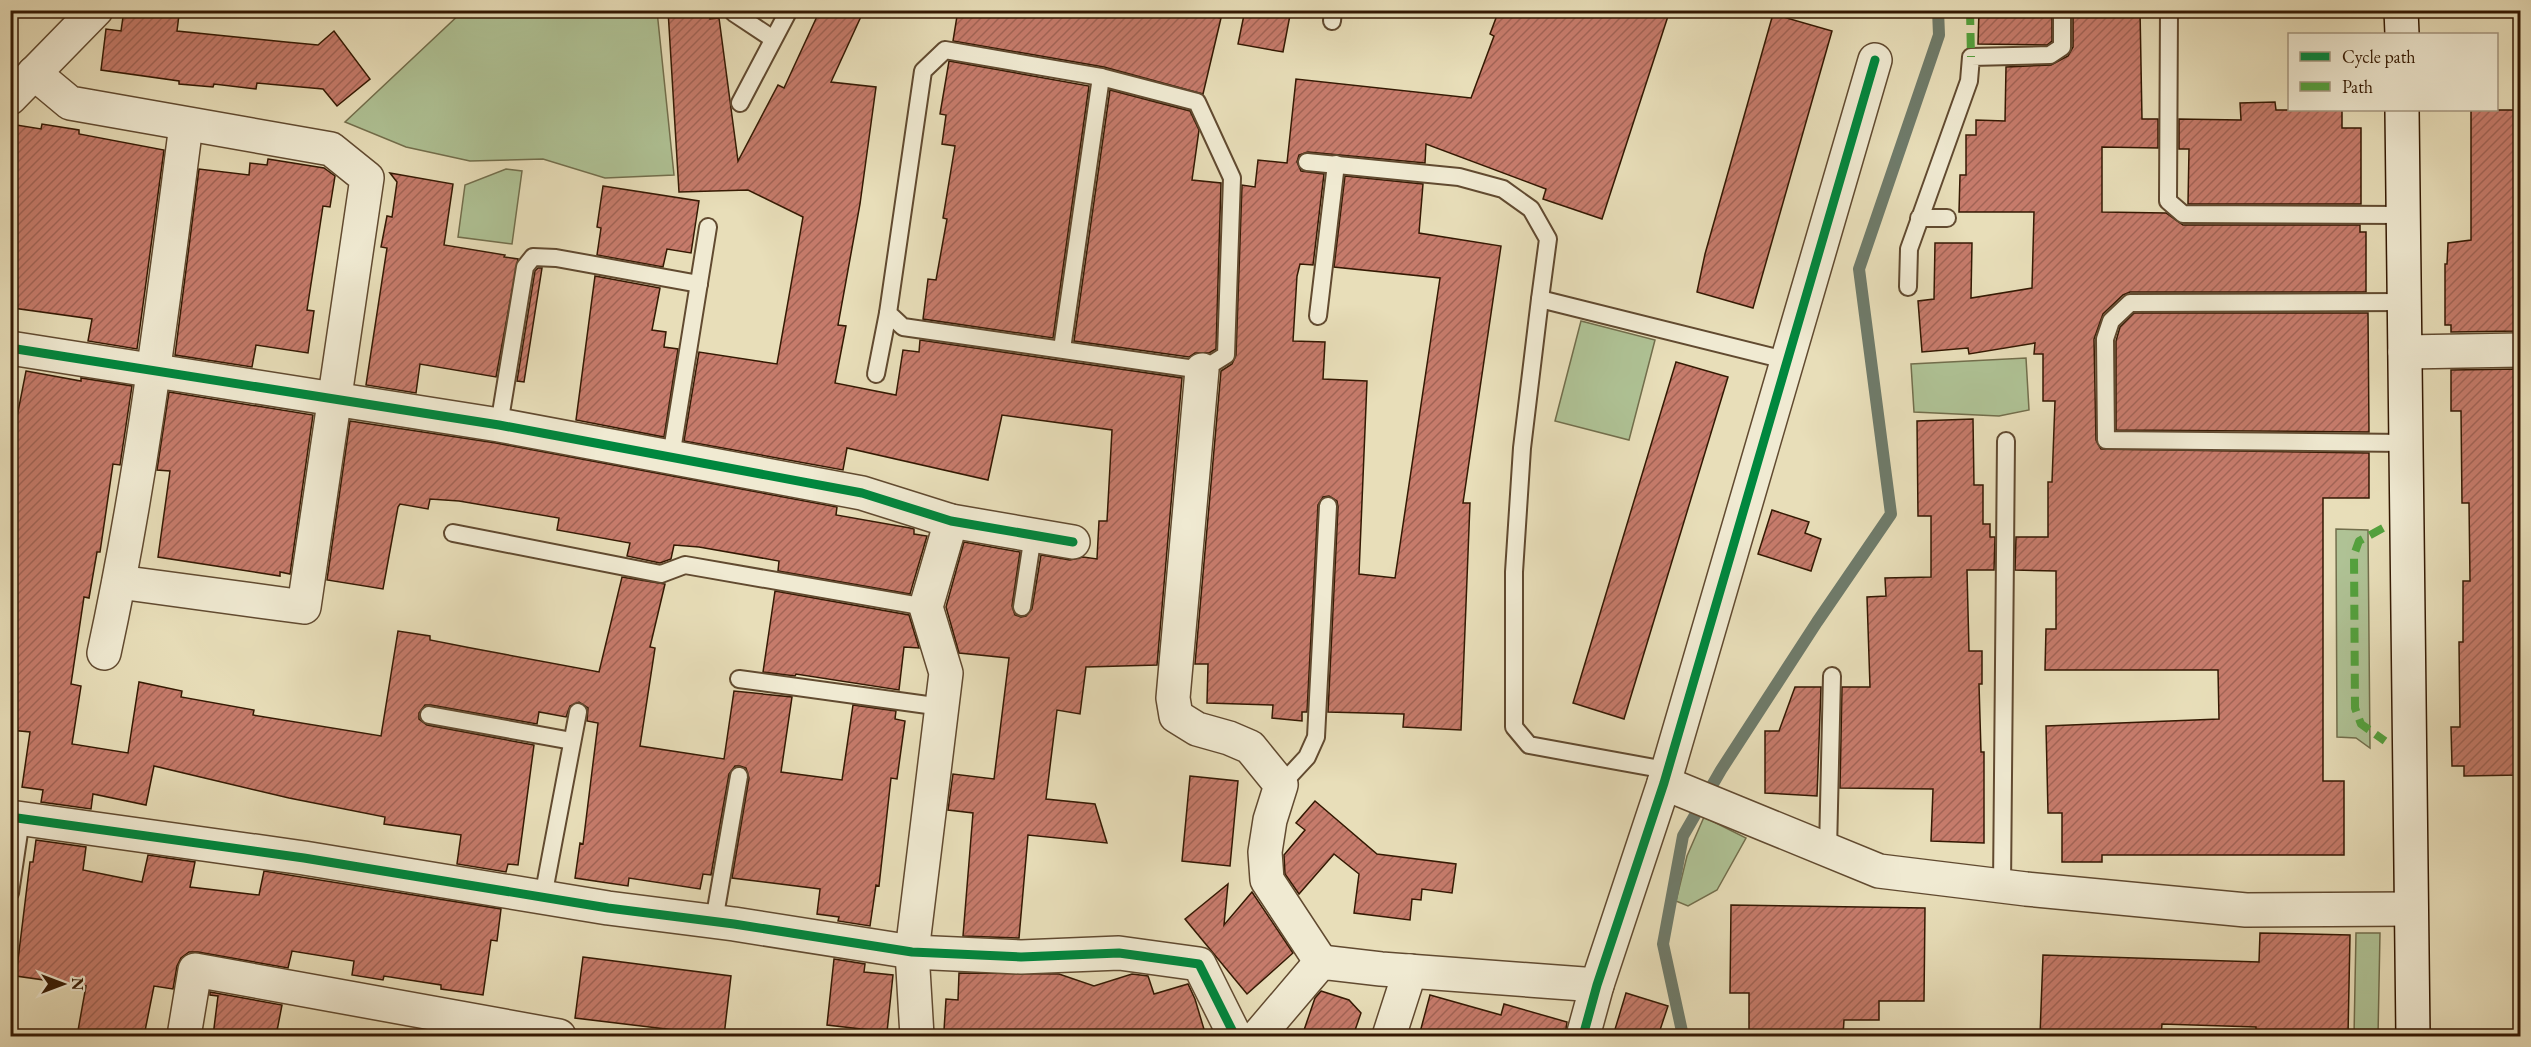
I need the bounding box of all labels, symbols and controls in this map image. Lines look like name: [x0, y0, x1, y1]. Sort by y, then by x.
legend: [2288, 33, 2498, 111]
text: Cycle path: [2342, 45, 2416, 68]
text: Path: [2342, 75, 2373, 98]
north arrow: [33, 954, 93, 1014]
text: N: [67, 978, 88, 991]

